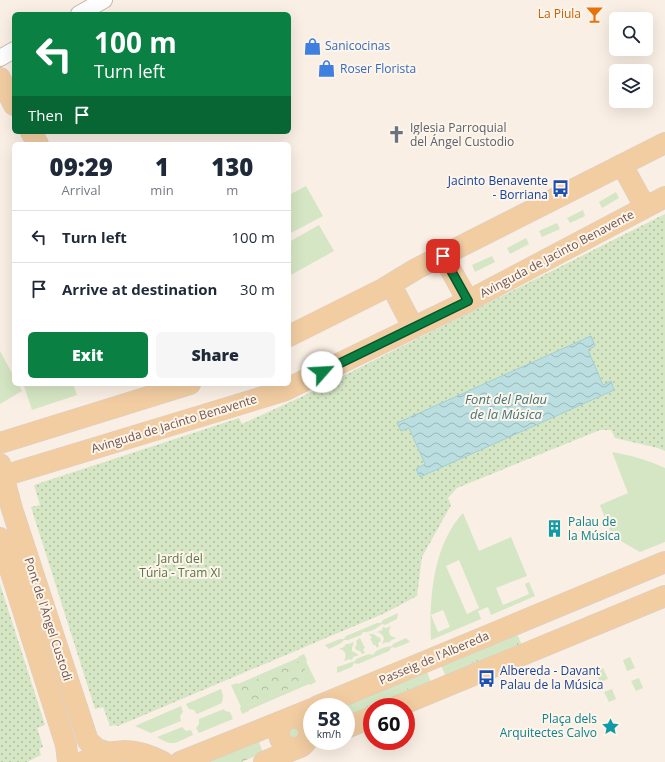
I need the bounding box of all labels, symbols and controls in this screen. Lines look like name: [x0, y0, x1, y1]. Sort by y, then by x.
bar icon: La Piula: [584, 4, 604, 24]
place label: La Piula: [538, 5, 581, 22]
map controls: [609, 12, 653, 108]
button: search: [609, 12, 653, 56]
text: 100 m: [94, 23, 177, 61]
icon: left: [28, 28, 80, 80]
shop icon: Sanicocinas: [302, 36, 322, 56]
place label: Sanicocinas: [325, 37, 390, 54]
text: Turn left: [94, 59, 165, 83]
shop icon: Roser Florista: [317, 59, 337, 79]
place label: Roser Florista: [340, 60, 416, 77]
button: layers: [609, 64, 653, 108]
icon: arrive: [71, 104, 93, 126]
text: Then: [28, 105, 63, 125]
place label: Iglesia Parroquial del Ángel Custodio: [410, 119, 514, 150]
church icon: Iglesia Parroquial del Ángel Custodio: [387, 125, 407, 145]
text: 09:29: [50, 150, 113, 183]
text: 1: [155, 150, 169, 183]
text: 130: [211, 150, 253, 183]
place label: Jacinto Benavente - Borriana: [447, 172, 548, 203]
bus stop icon: Jacinto Benavente - Borriana: [551, 178, 571, 198]
text: Arrival: [62, 181, 101, 199]
text: min: [150, 181, 174, 199]
text: m: [226, 181, 238, 199]
street label: Avinguda de Jacinto Benavente: [477, 205, 637, 302]
icon: left: [28, 226, 50, 248]
text: Turn left: [62, 227, 127, 247]
text: 100 m: [231, 227, 275, 247]
pin: [426, 239, 460, 273]
icon: arrive: [432, 245, 454, 267]
icon: arrive: [28, 278, 50, 300]
text: Arrive at destination: [62, 279, 217, 299]
text: 30 m: [240, 279, 275, 299]
button: Exit: [28, 332, 148, 378]
button: Share: [156, 332, 275, 378]
position arrow: [301, 351, 343, 393]
street label: Avinguda de Jacinto Benavente: [89, 390, 259, 457]
water label: Font del Palau de la Música: [465, 390, 548, 423]
place label: Palau de la Música: [568, 513, 620, 544]
building icon: Palau de la Música: [545, 519, 565, 539]
park label: Jardí del Túria - Tram XI: [139, 550, 221, 581]
street label: Pont de l'Àngel Custodi: [20, 555, 76, 683]
street label: Passeig de l'Albereda: [376, 627, 491, 688]
place label: Albereda - Davant Palau de la Música: [500, 662, 603, 693]
bus stop icon: Albereda - Davant Palau de la Música: [477, 668, 497, 688]
speed limit sign: 60: [363, 698, 415, 750]
text: 58: [318, 705, 340, 732]
place label: Plaça dels Arquitectes Calvo: [500, 710, 597, 741]
place icon: Plaça dels Arquitectes Calvo: [600, 716, 620, 736]
text: km/h: [317, 727, 341, 741]

